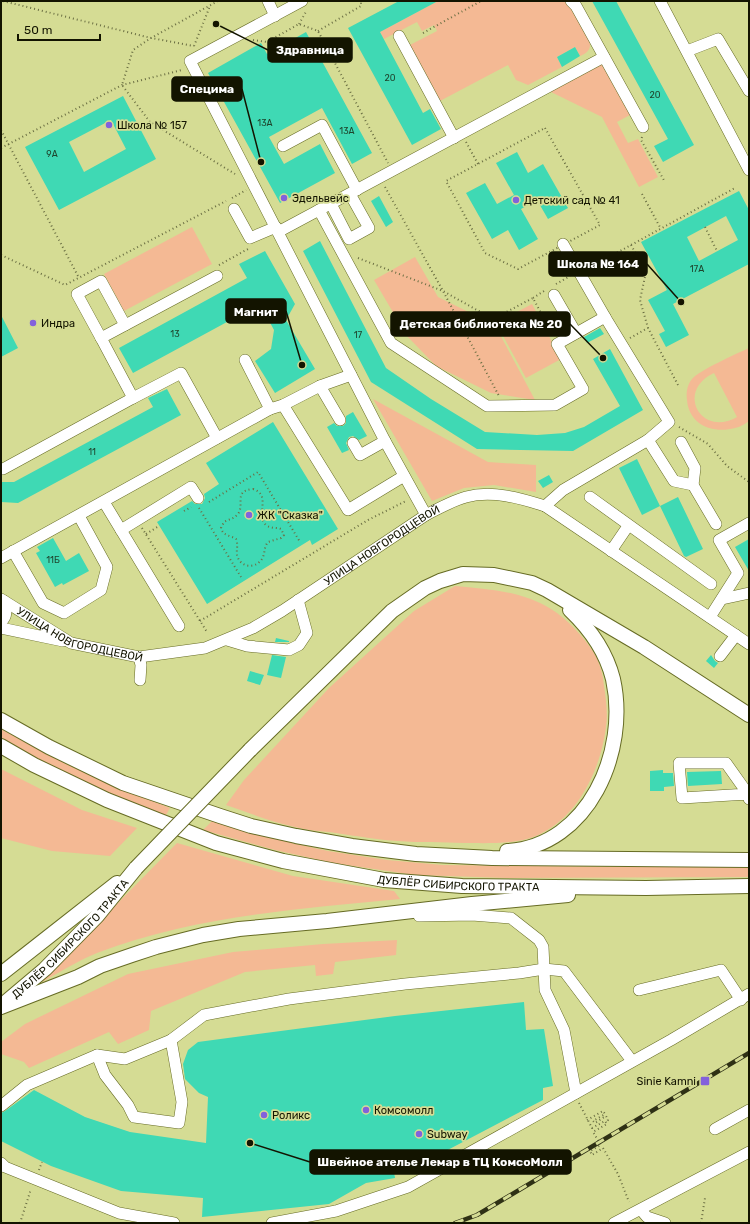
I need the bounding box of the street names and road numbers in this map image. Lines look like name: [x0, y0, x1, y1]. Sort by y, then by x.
street label: УЛИЦА НОВГОРОДЦЕВОЙ: [321, 502, 442, 588]
street label: УЛИЦА НОВГОРОДЦЕВОЙ: [14, 604, 144, 664]
street label: ДУБЛЁР СИБИРСКОГО ТРАКТА: [376, 872, 540, 893]
street label: ДУБЛЁР СИБИРСКОГО ТРАКТА: [9, 876, 132, 1001]

